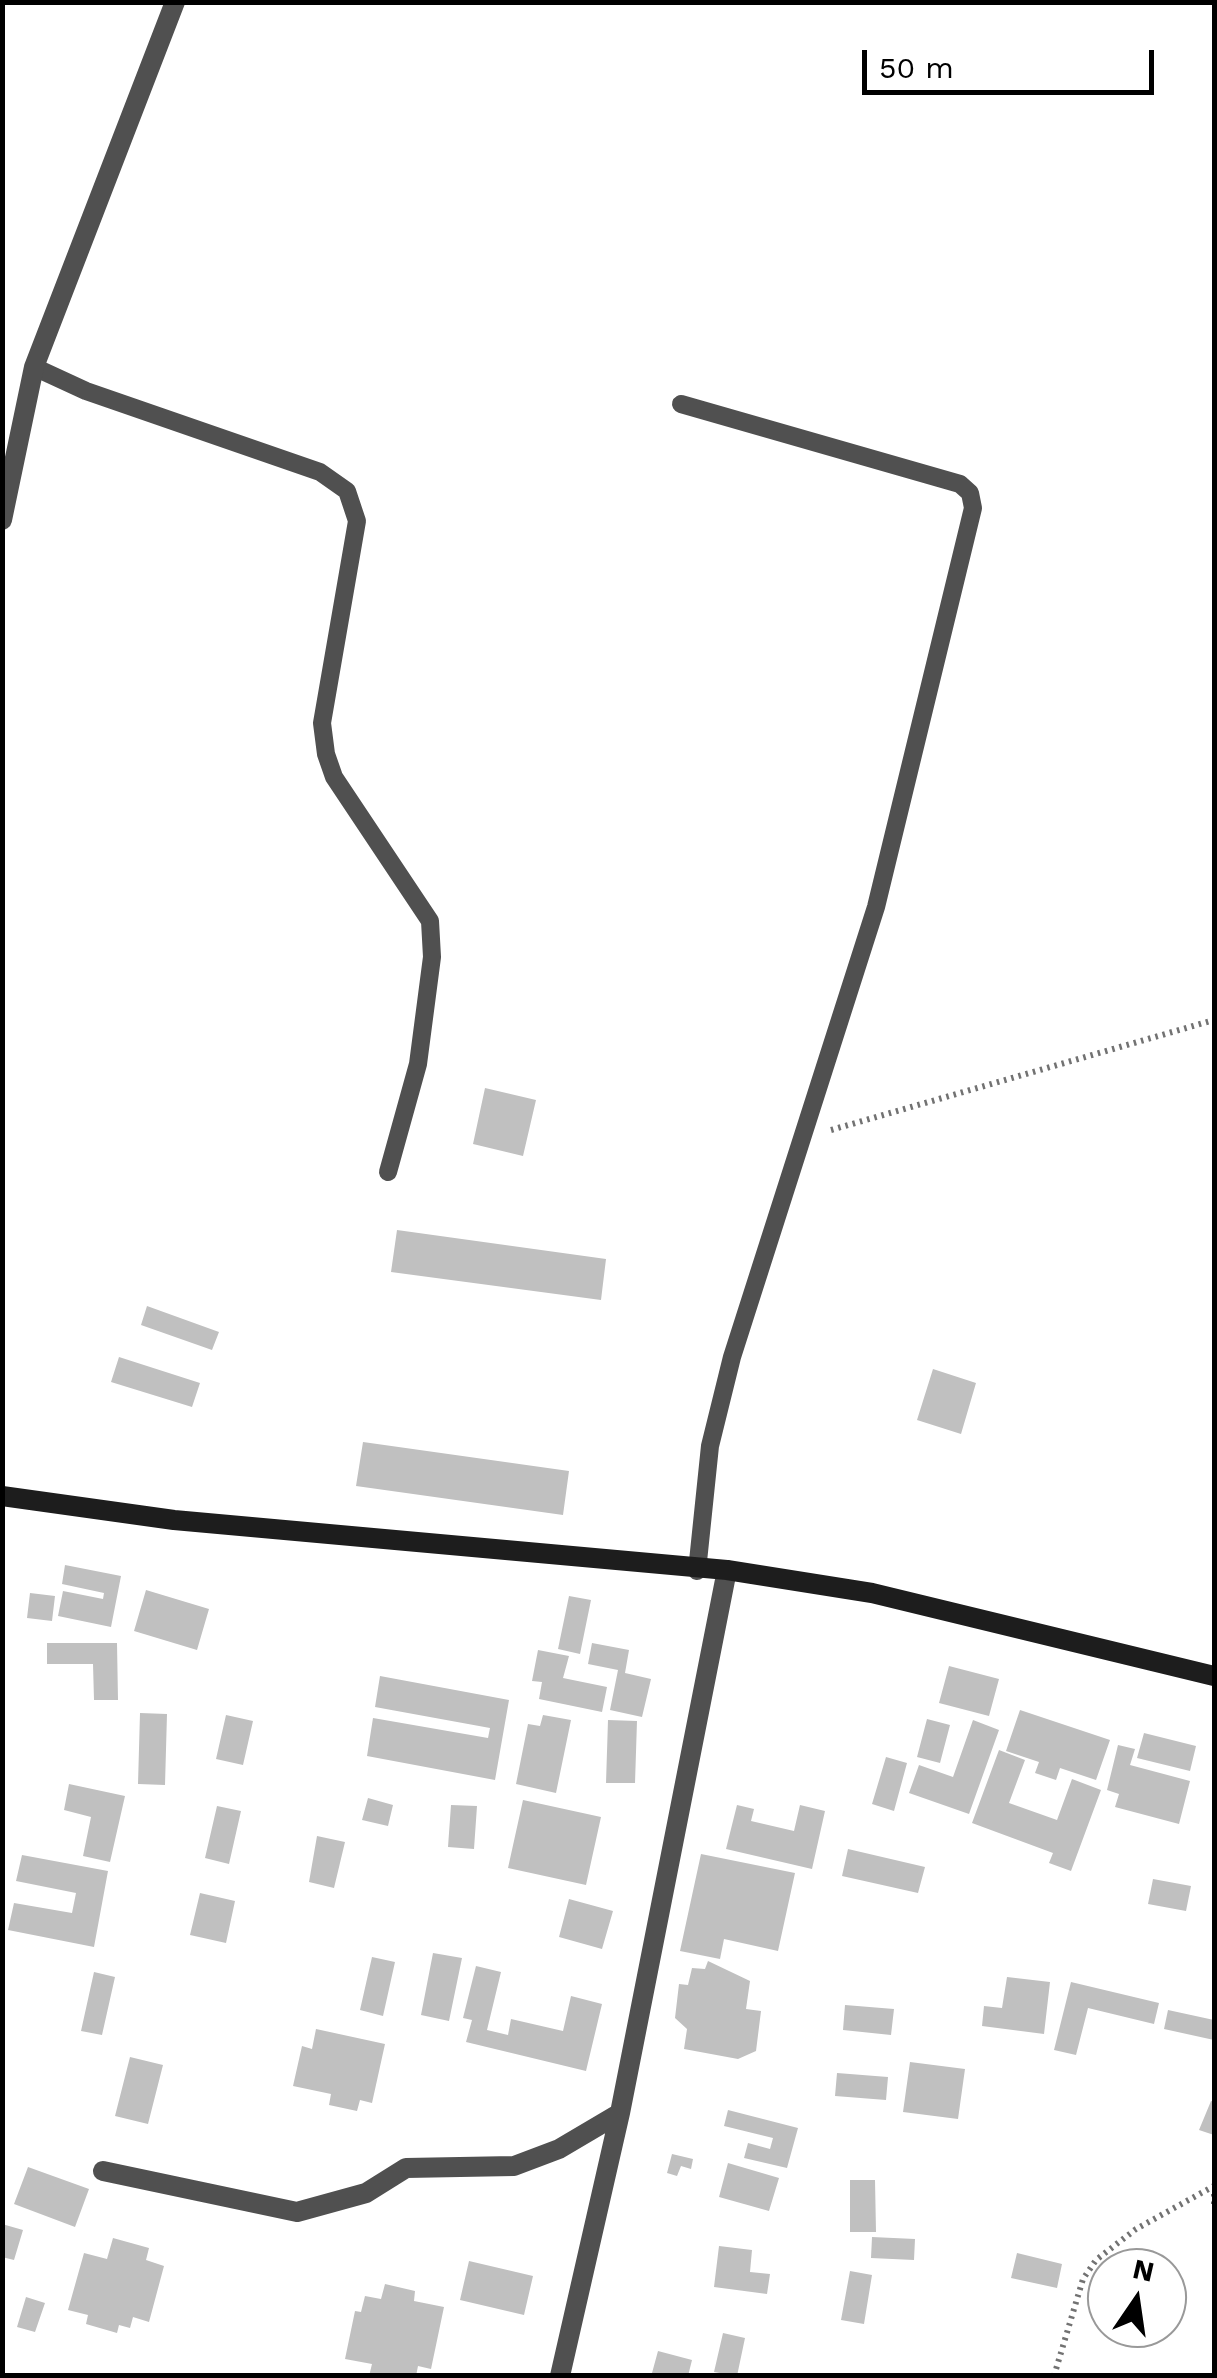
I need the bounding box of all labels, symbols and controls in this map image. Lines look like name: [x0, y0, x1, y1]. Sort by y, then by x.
scale bar: [867, 30, 1160, 92]
text: 50 m: [879, 50, 954, 85]
north arrow: [1087, 2248, 1187, 2348]
text: N: [1130, 2252, 1157, 2289]

